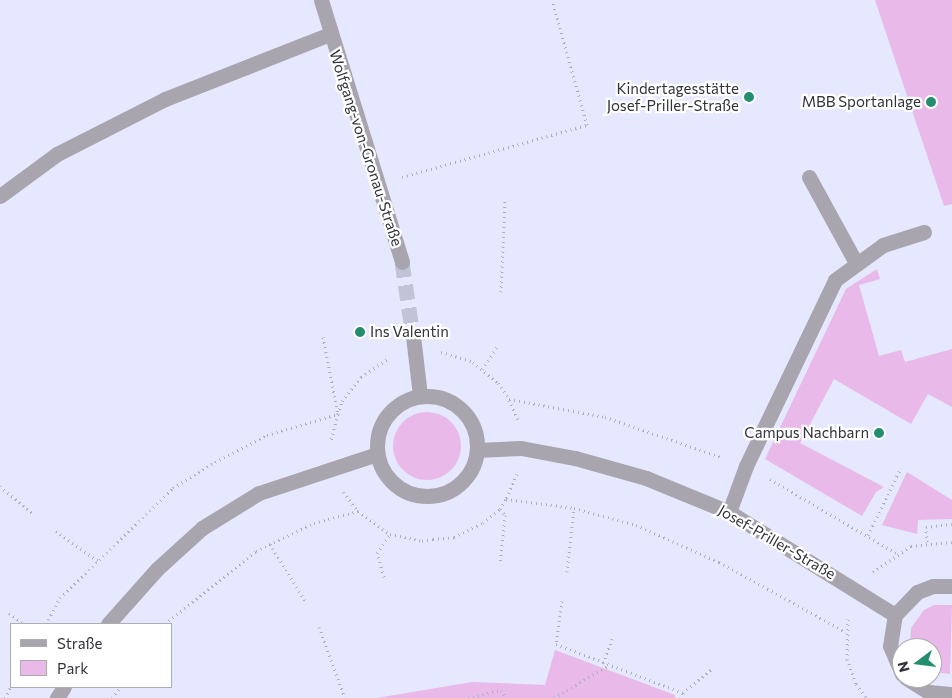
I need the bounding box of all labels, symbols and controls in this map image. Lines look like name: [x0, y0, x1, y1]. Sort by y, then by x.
street label: Wolfgang-von-Gronau-Straße: [326, 48, 406, 248]
place label: Kindertagesstätte Josef-Priller-Straße: [607, 79, 739, 114]
marker: Kindertagesstätte Josef-Priller-Straße: [743, 91, 755, 103]
place label: MBB Sportanlage: [802, 93, 921, 111]
marker: MBB Sportanlage: [925, 96, 937, 108]
place label: Ins Valentin: [370, 323, 449, 341]
marker: Ins Valentin: [354, 326, 366, 338]
place label: Campus Nachbarn: [744, 424, 869, 442]
marker: Campus Nachbarn: [873, 427, 885, 439]
street label: Josef-Priller-Straße: [715, 501, 839, 583]
legend: [10, 623, 172, 688]
text: Straße: [57, 634, 103, 652]
north arrow: [892, 638, 942, 688]
text: Park: [57, 659, 88, 677]
text: N: [893, 659, 913, 674]

